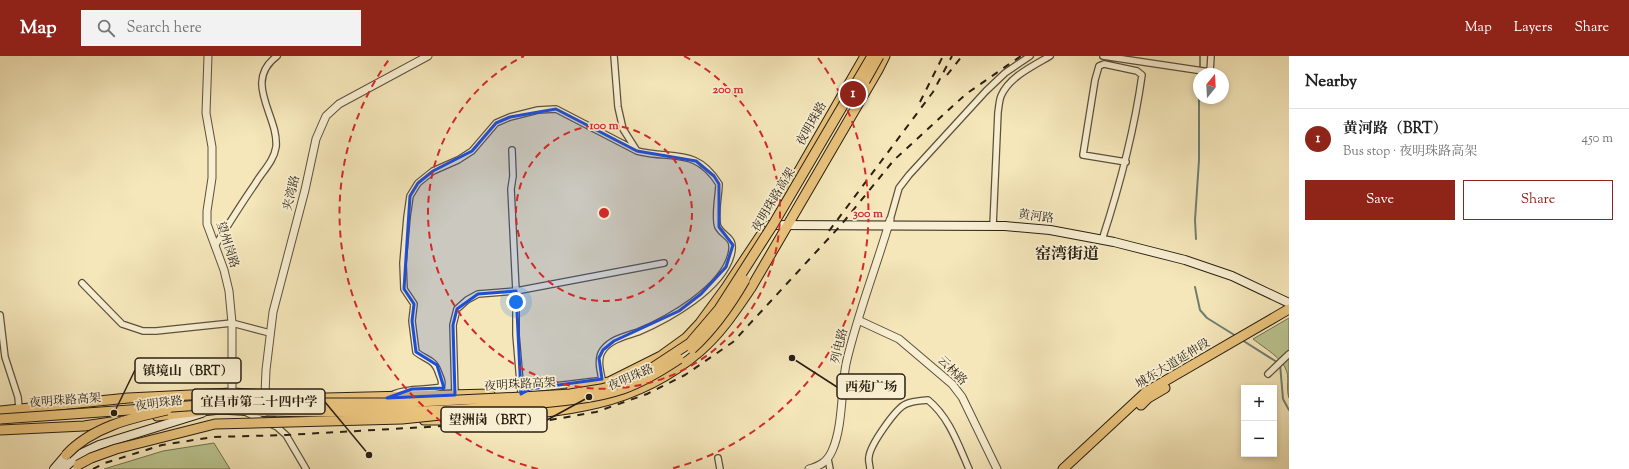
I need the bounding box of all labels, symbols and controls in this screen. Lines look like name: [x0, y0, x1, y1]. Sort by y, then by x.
search box: [81, 10, 361, 46]
text: Map: [20, 15, 57, 42]
icon: search: [95, 17, 117, 39]
text: Search here: [127, 18, 202, 39]
text: Map: [1465, 18, 1492, 38]
text: Layers: [1514, 18, 1552, 38]
text: Share: [1574, 18, 1609, 38]
north arrow: [1193, 68, 1229, 104]
text: Nearby: [1305, 70, 1357, 94]
pin: 1: [840, 79, 866, 109]
text: 200 m: [713, 81, 743, 99]
street label: 夜明珠路: [792, 99, 832, 149]
text: 100 m: [588, 117, 619, 135]
text: 黄河路（BRT）: [1343, 119, 1447, 140]
text: 1: [1316, 130, 1320, 148]
text: 450 m: [1582, 130, 1613, 148]
text: Bus stop · 夜明珠路高架: [1343, 143, 1477, 161]
street label: 夜明珠路高架: [748, 164, 800, 236]
street label: 夹湾路: [279, 173, 305, 213]
button: Save: [1305, 180, 1455, 220]
button: Share: [1463, 180, 1613, 220]
text: 300 m: [853, 205, 883, 223]
centre of rings: [597, 206, 611, 220]
street label: 黄河路: [1017, 206, 1055, 228]
street label: 望州岗路: [211, 219, 243, 271]
district label: 窑湾街道: [1035, 244, 1099, 267]
your location: [506, 292, 526, 312]
street label: 列电路: [827, 326, 853, 366]
street label: 城东大道延伸段: [1132, 335, 1214, 393]
street label: 云林路: [933, 352, 971, 390]
callout: 镇境山（BRT）: [135, 358, 241, 383]
street label: 夜明珠路: [605, 360, 657, 396]
text: 镇境山（BRT）: [143, 363, 233, 381]
street label: 夜明珠路高架: [484, 374, 556, 396]
callout: 西苑广场: [837, 374, 905, 399]
text: 西苑广场: [845, 379, 897, 397]
map controls: [1241, 385, 1277, 457]
button: +: [1241, 385, 1277, 421]
callout: 宜昌市第二十四中学: [192, 389, 325, 414]
street label: 夜明珠路高架: [28, 390, 102, 412]
street label: 夜明珠路: [134, 392, 184, 416]
text: 宜昌市第二十四中学: [200, 394, 318, 412]
callout: 望洲岗（BRT）: [441, 407, 547, 432]
text: 望洲岗（BRT）: [449, 412, 539, 430]
button: −: [1241, 421, 1277, 457]

